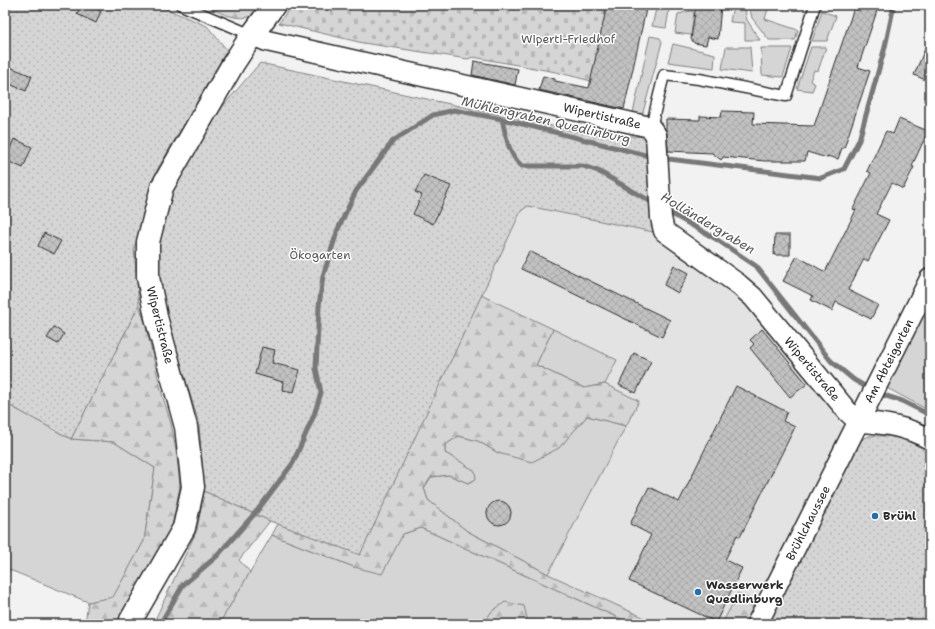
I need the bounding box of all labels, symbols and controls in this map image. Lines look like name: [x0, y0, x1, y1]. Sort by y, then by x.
park label: Wiperti-Friedhof: [521, 31, 616, 47]
water label: Mühlengraben Quedlinburg: [460, 92, 632, 148]
street label: Wipertistraße: [562, 99, 643, 133]
water label: Holländergraben: [658, 188, 758, 258]
park label: Ökogarten: [289, 247, 351, 263]
street label: Wipertistraße: [143, 285, 177, 366]
street label: Am Abteigarten: [861, 316, 917, 406]
street label: Wipertistraße: [780, 333, 844, 405]
street label: Brühlchaussee: [782, 483, 834, 563]
place label: Brühl: [883, 508, 916, 524]
marker: Brühl: [870, 511, 880, 521]
place label: Wasserwerk Quedlinburg: [706, 577, 784, 607]
marker: Wasserwerk Quedlinburg: [693, 587, 703, 597]

